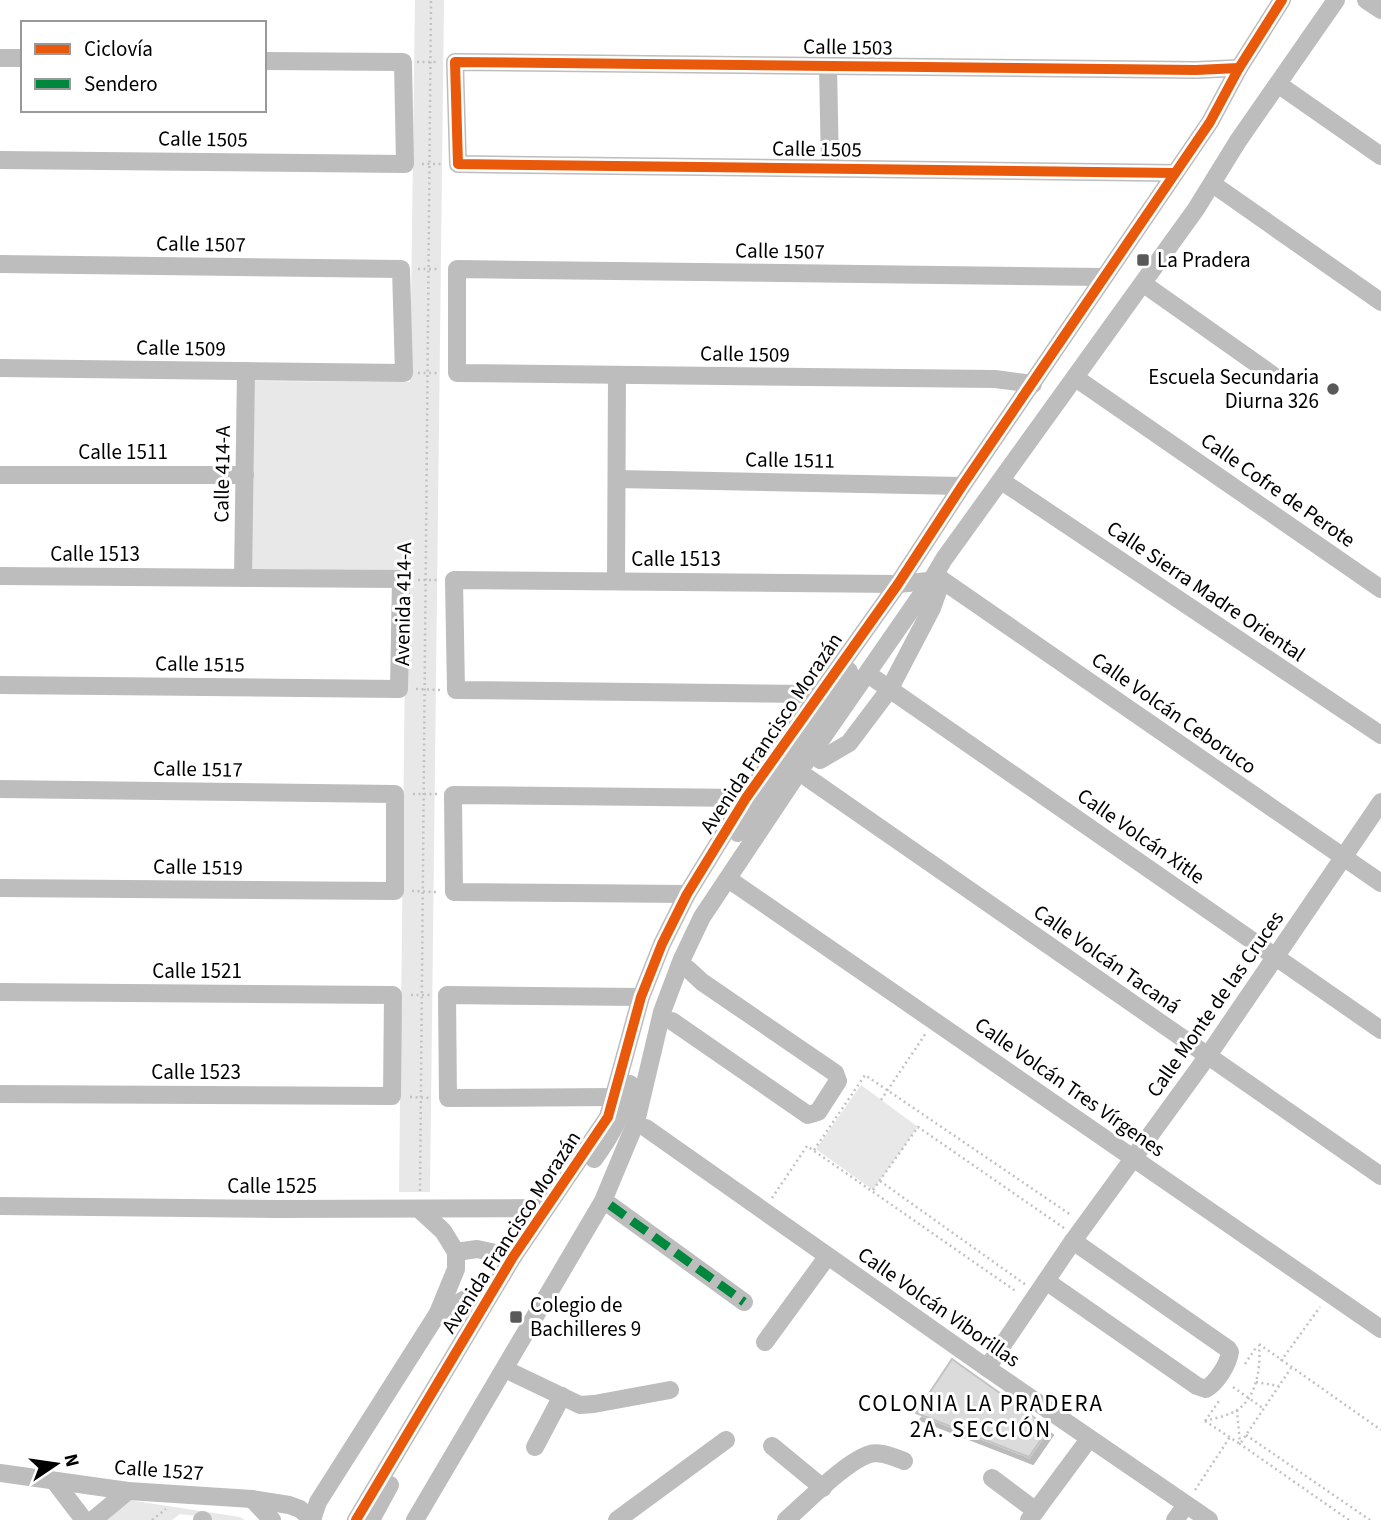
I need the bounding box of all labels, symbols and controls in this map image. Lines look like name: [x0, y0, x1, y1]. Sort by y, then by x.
legend: [21, 21, 266, 112]
street label: Calle 1503: [803, 31, 893, 63]
text: Ciclovía: [84, 34, 153, 64]
text: Sendero: [84, 69, 158, 99]
street label: Calle 1505: [158, 123, 248, 155]
street label: Calle 1505: [772, 133, 862, 165]
street label: Calle 1507: [156, 228, 246, 260]
street label: Calle 1507: [735, 235, 825, 267]
place label: La Pradera: [1157, 245, 1251, 275]
marker: La Pradera: [1135, 252, 1151, 268]
street label: Calle 1509: [136, 332, 226, 364]
street label: Calle 1509: [700, 338, 790, 370]
place label: Escuela Secundaria Diurna 326: [1148, 362, 1319, 416]
marker: Escuela Secundaria Diurna 326: [1325, 381, 1341, 397]
street label: Calle 414-A: [206, 425, 238, 523]
street label: Calle Cofre de Perote: [1195, 425, 1361, 555]
street label: Calle 1511: [78, 437, 168, 467]
street label: Calle 1511: [745, 444, 835, 476]
street label: Calle Sierra Madre Oriental: [1101, 513, 1311, 669]
street label: Calle 1513: [50, 539, 140, 569]
street label: Avenida 414-A: [387, 541, 419, 666]
street label: Calle 1513: [631, 544, 721, 574]
street label: Avenida Francisco Morazán: [693, 627, 849, 839]
street label: Calle Volcán Ceboruco: [1085, 645, 1263, 781]
street label: Calle 1515: [155, 648, 245, 680]
street label: Calle 1517: [153, 753, 243, 785]
street label: Calle Volcán Xitle: [1071, 781, 1211, 891]
street label: Calle 1519: [153, 851, 243, 883]
street label: Calle Volcán Tacaná: [1027, 897, 1187, 1021]
street label: Calle Monte de las Cruces: [1139, 904, 1291, 1103]
street label: Calle 1521: [152, 956, 242, 986]
street label: Calle Volcán Tres Vírgenes: [969, 1010, 1171, 1164]
street label: Calle 1523: [151, 1057, 241, 1087]
street label: Avenida Francisco Morazán: [434, 1125, 588, 1339]
street label: Calle 1525: [227, 1171, 317, 1201]
street label: Calle Volcán Viborillas: [852, 1240, 1027, 1375]
place label: Colegio de Bachilleres 9: [530, 1290, 641, 1344]
marker: Colegio de Bachilleres 9: [508, 1309, 524, 1325]
district label: COLONIA LA PRADERA 2A. SECCIÓN: [858, 1387, 1104, 1446]
north arrow: [21, 1429, 91, 1499]
text: N: [57, 1451, 86, 1470]
street label: Calle 1527: [113, 1452, 205, 1488]

